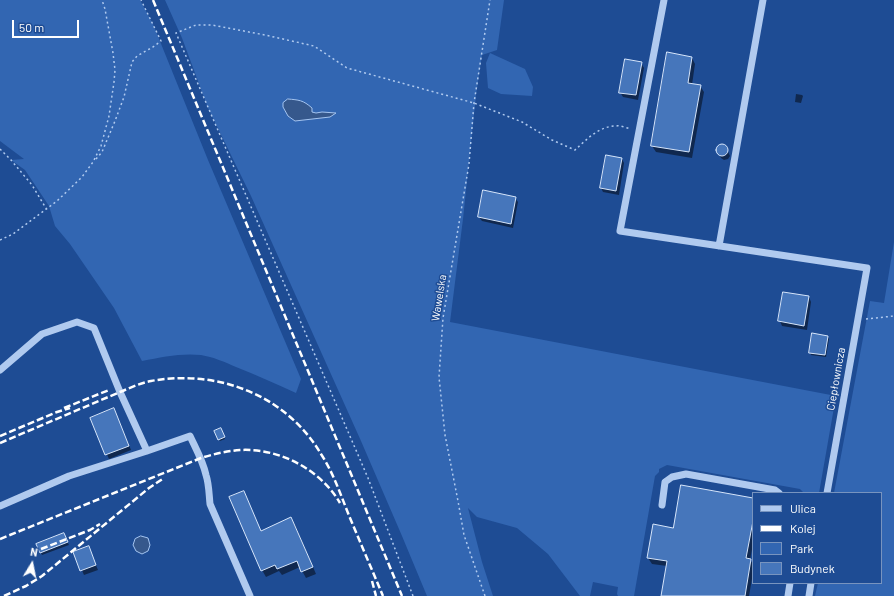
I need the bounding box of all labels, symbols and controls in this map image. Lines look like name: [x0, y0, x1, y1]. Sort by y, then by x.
scale bar: [14, 12, 81, 38]
text: 50 m: [19, 20, 44, 34]
street label: Wawelska: [429, 274, 449, 322]
street label: Ciepłownicza: [824, 346, 848, 412]
legend: [752, 492, 882, 584]
text: Ulica: [790, 501, 816, 515]
text: Kolej: [790, 521, 816, 535]
text: Park: [790, 541, 814, 555]
north arrow: [12, 544, 52, 584]
text: N: [29, 545, 39, 559]
text: Budynek: [790, 561, 835, 575]

